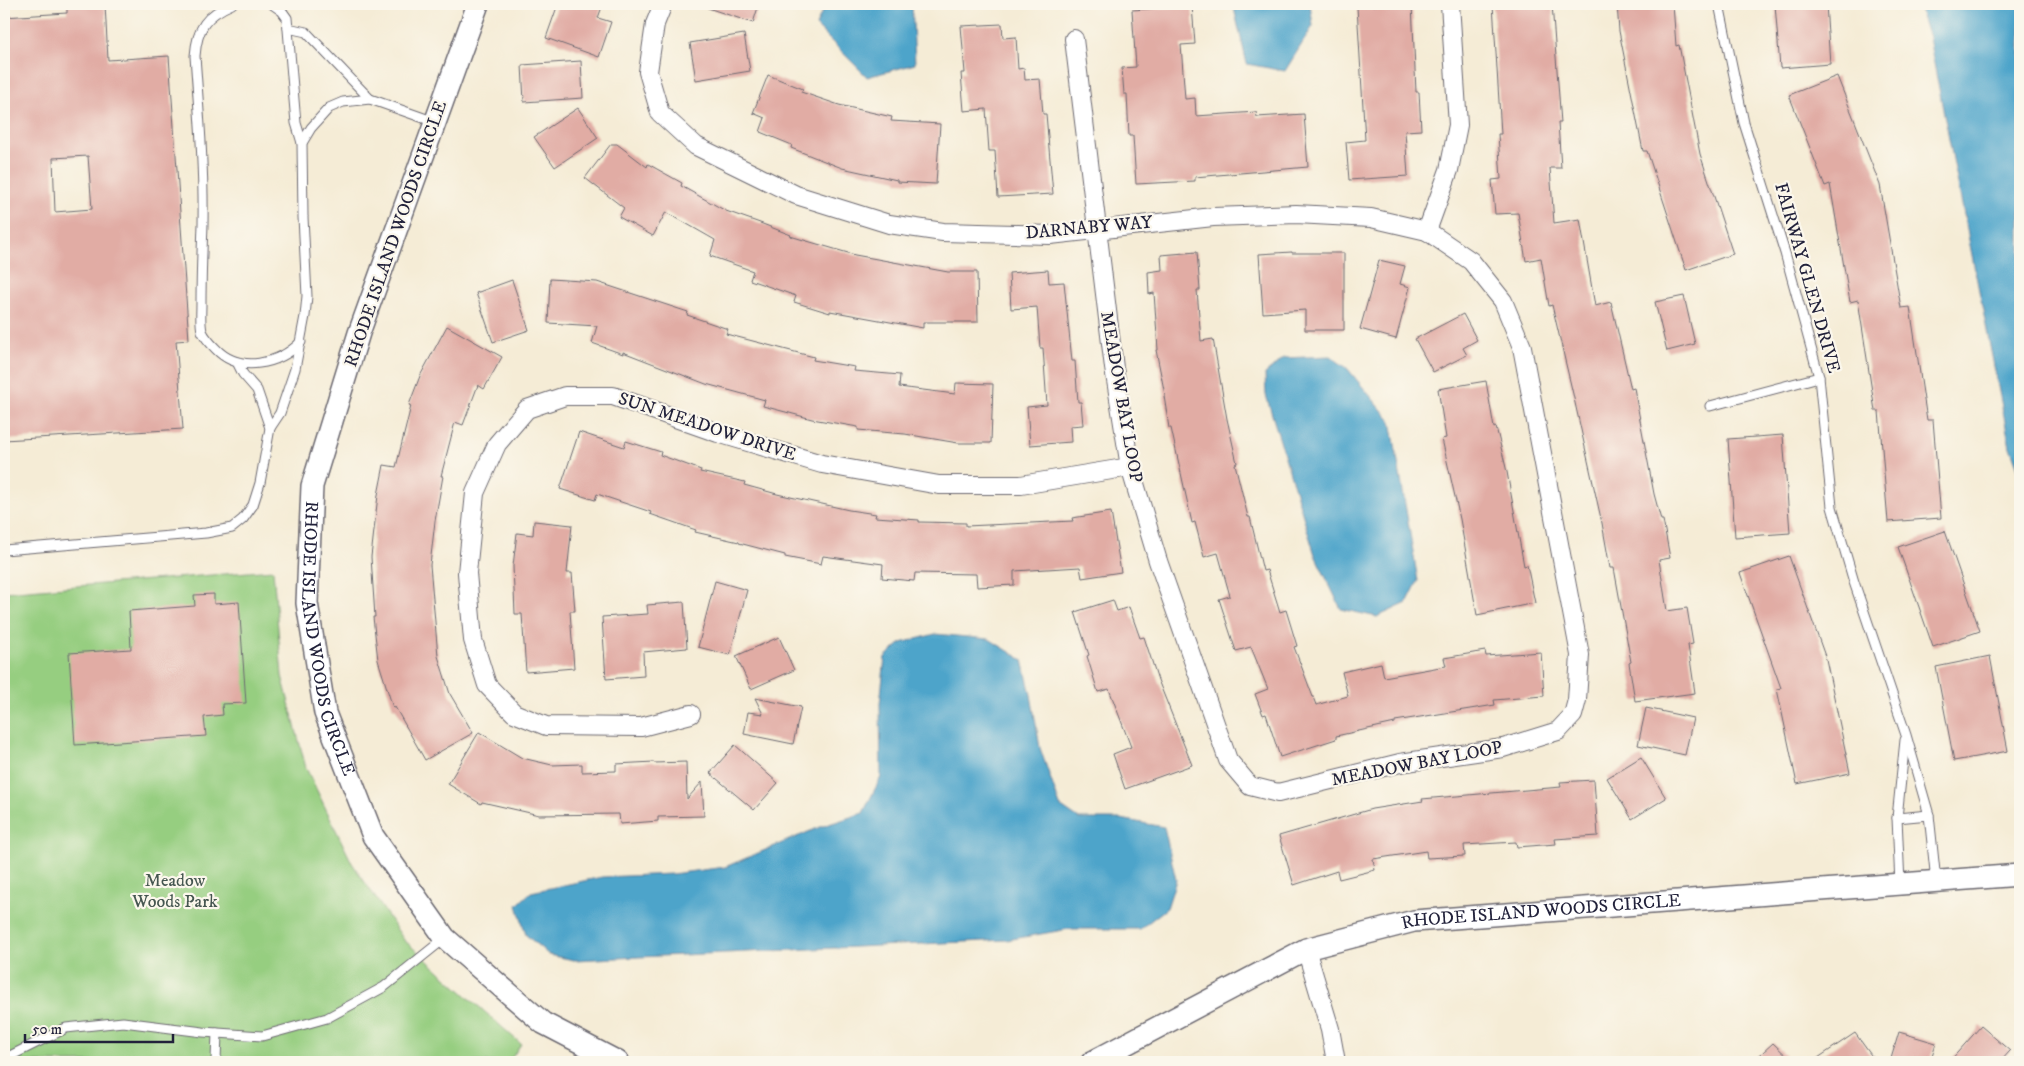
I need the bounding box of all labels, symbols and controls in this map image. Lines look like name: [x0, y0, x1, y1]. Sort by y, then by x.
street label: RHODE ISLAND WOODS CIRCLE: [340, 98, 452, 370]
street label: FAIRWAY GLEN DRIVE: [1769, 180, 1845, 376]
street label: DARNABY WAY: [1025, 211, 1154, 245]
street label: MEADOW BAY LOOP: [1095, 310, 1147, 484]
street label: SUN MEADOW DRIVE: [615, 388, 799, 466]
street label: RHODE ISLAND WOODS CIRCLE: [296, 500, 360, 779]
street label: MEADOW BAY LOOP: [1330, 737, 1504, 791]
park label: Meadow Woods Park: [131, 870, 218, 913]
street label: RHODE ISLAND WOODS CIRCLE: [1399, 890, 1682, 935]
scale bar: [25, 1011, 172, 1043]
text: 50 m: [32, 1020, 62, 1039]

